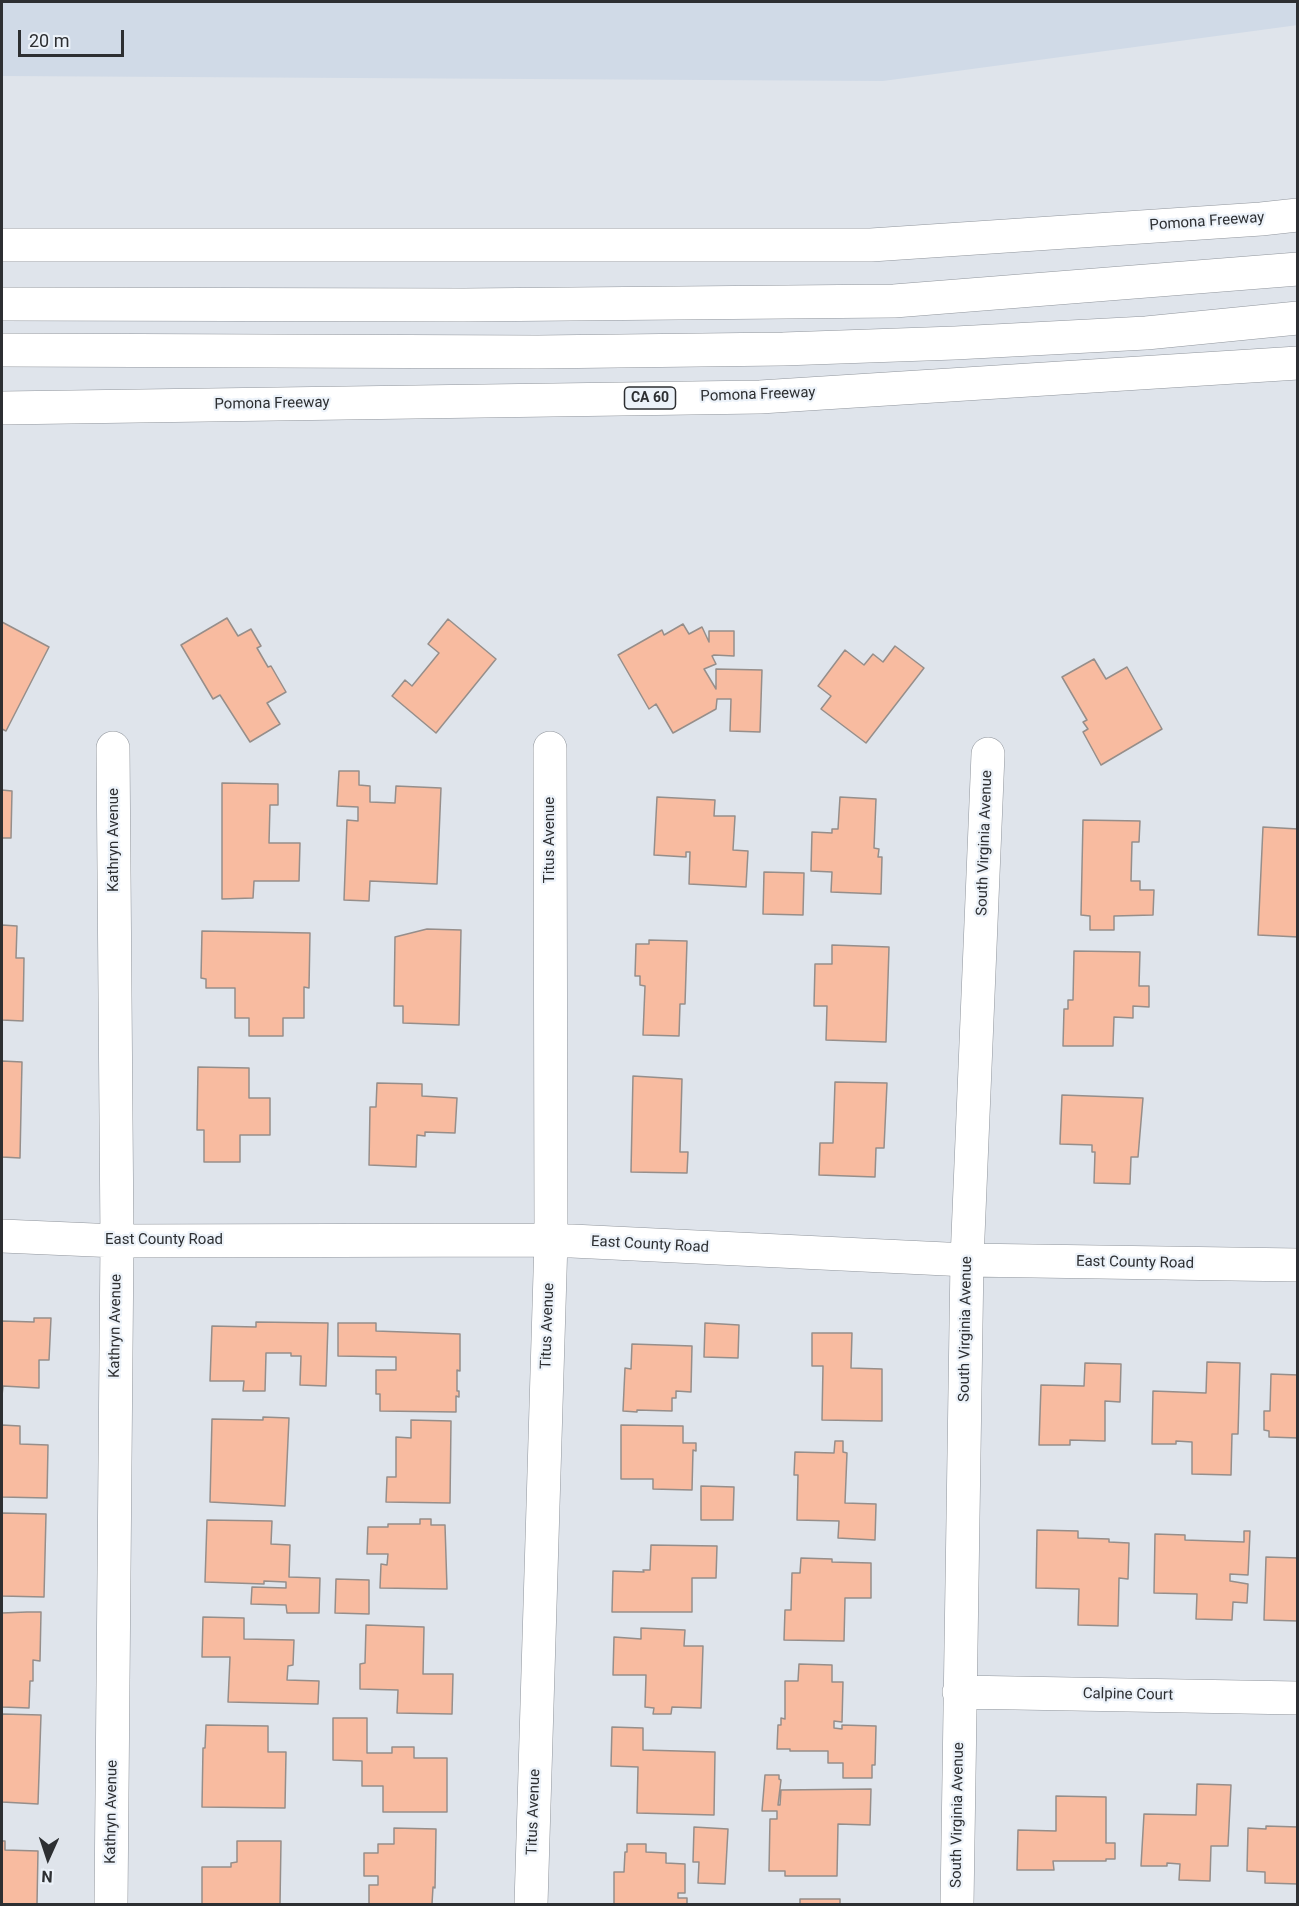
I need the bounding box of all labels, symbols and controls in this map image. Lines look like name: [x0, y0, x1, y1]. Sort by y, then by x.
scale bar: [21, 18, 128, 56]
text: 20 m: [29, 30, 69, 51]
street label: Pomona Freeway: [1149, 209, 1265, 235]
street label: Pomona Freeway: [700, 384, 816, 406]
road number: CA 60: [624, 387, 676, 409]
street label: Pomona Freeway: [214, 394, 330, 414]
street label: South Virginia Avenue: [973, 770, 997, 916]
street label: Kathryn Avenue: [105, 788, 123, 892]
street label: Titus Avenue: [541, 797, 559, 883]
street label: East County Road: [105, 1231, 223, 1249]
street label: East County Road: [591, 1233, 709, 1257]
street label: East County Road: [1076, 1253, 1194, 1273]
street label: South Virginia Avenue: [956, 1256, 976, 1402]
street label: Kathryn Avenue: [106, 1274, 126, 1378]
street label: Titus Avenue: [537, 1283, 559, 1369]
street label: Calpine Court: [1083, 1685, 1173, 1705]
street label: South Virginia Avenue: [948, 1742, 968, 1888]
street label: Kathryn Avenue: [102, 1760, 122, 1864]
street label: Titus Avenue: [523, 1769, 545, 1855]
north arrow: [18, 1828, 78, 1888]
text: N: [41, 1867, 53, 1886]

